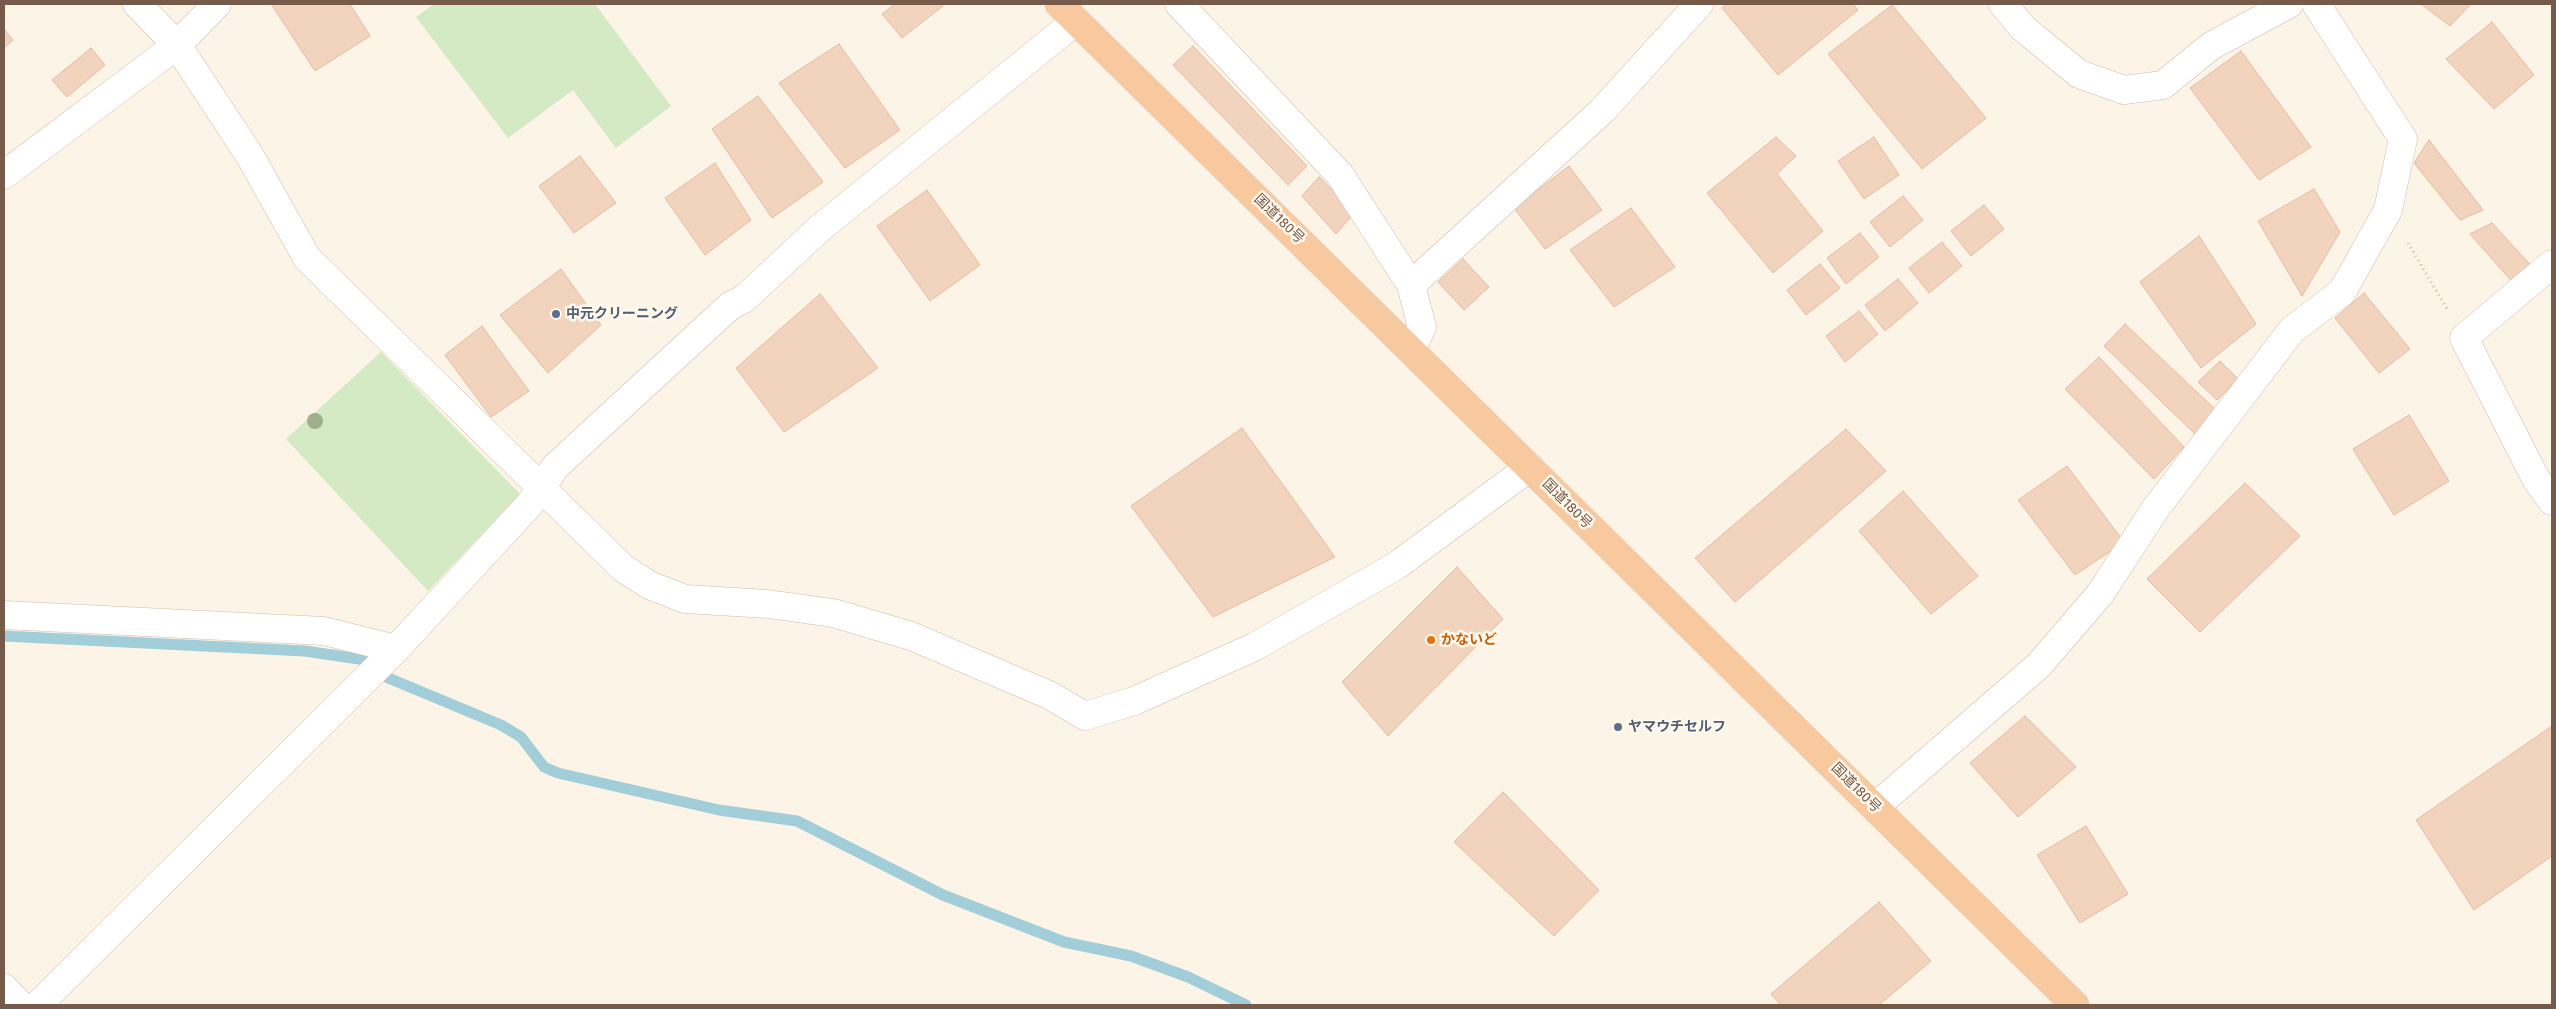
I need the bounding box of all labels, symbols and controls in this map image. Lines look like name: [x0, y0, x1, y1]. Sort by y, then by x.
street label: 国道180号: [1250, 191, 1308, 247]
place label: 中元クリーニング: [566, 306, 678, 322]
marker: 中元クリーニング: [550, 308, 562, 320]
street label: 国道180号: [1539, 476, 1595, 532]
place label: かないど: [1441, 632, 1497, 648]
marker: かないど: [1425, 634, 1437, 646]
place label: ヤマウチセルフ: [1628, 719, 1726, 735]
marker: ヤマウチセルフ: [1612, 721, 1624, 733]
street label: 国道180号: [1828, 760, 1884, 816]

